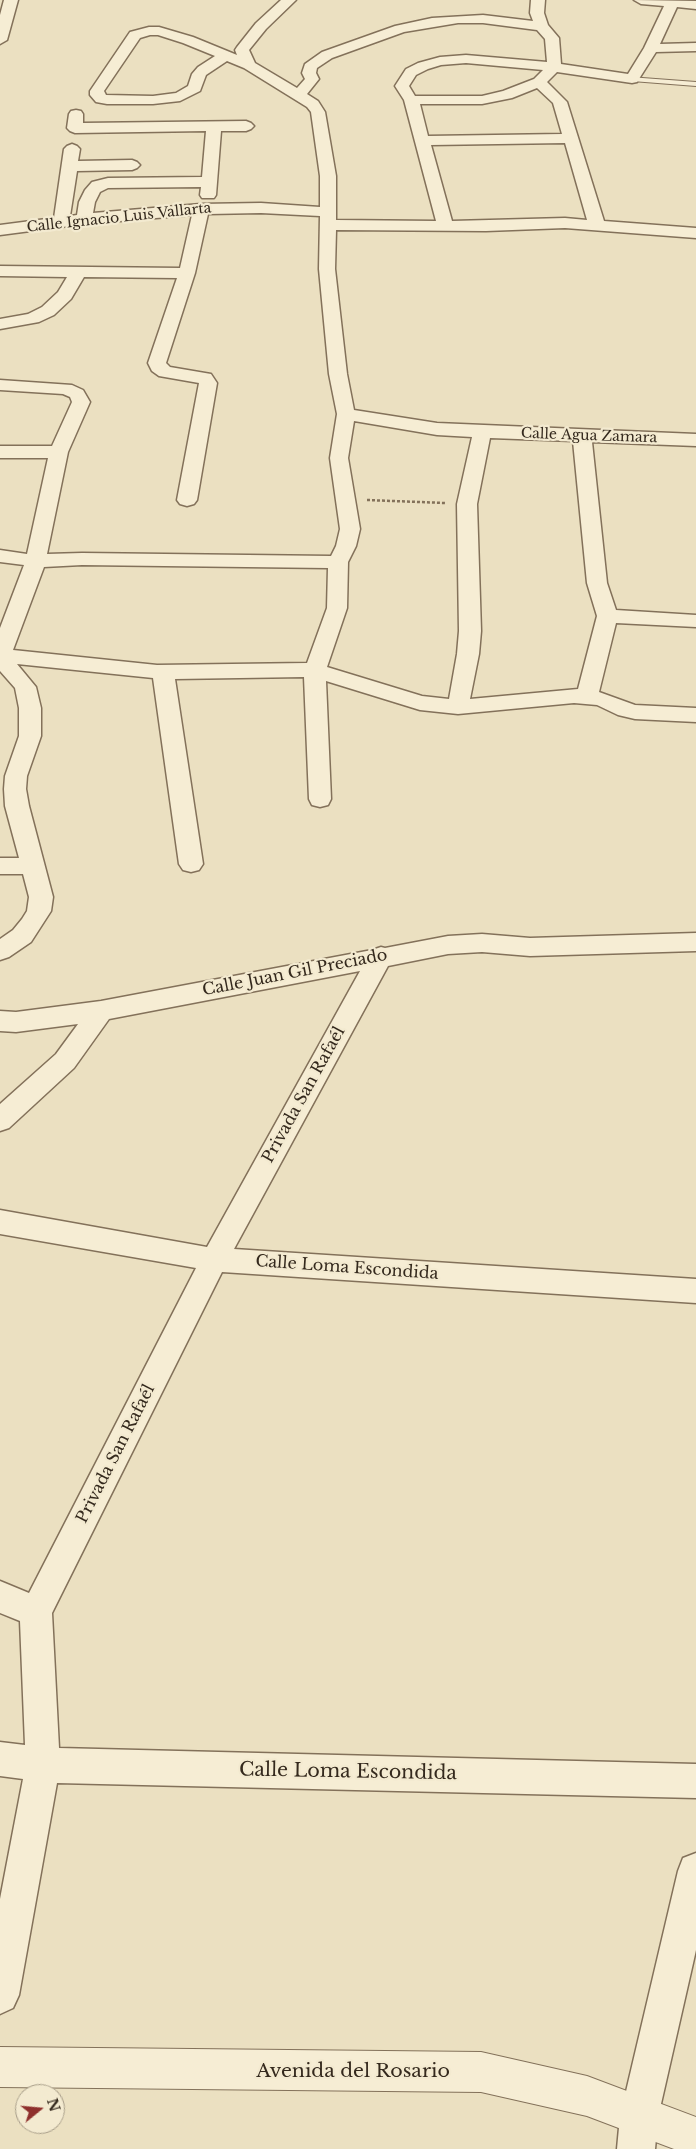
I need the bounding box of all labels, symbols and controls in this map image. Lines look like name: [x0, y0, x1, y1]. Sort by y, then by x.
street label: Calle Ignacio Luis Vallarta: [26, 200, 212, 236]
street label: Calle Agua Zamara: [521, 425, 657, 447]
street label: Calle Juan Gil Preciado: [201, 946, 389, 1000]
street label: Privada San Rafaél: [259, 1024, 349, 1166]
street label: Calle Loma Escondida: [255, 1252, 439, 1284]
street label: Privada San Rafaél: [73, 1382, 159, 1526]
street label: Calle Loma Escondida: [239, 1759, 457, 1785]
street label: Avenida del Rosario: [256, 2061, 450, 2083]
north arrow: [15, 2084, 65, 2134]
text: N: [43, 2096, 64, 2114]

